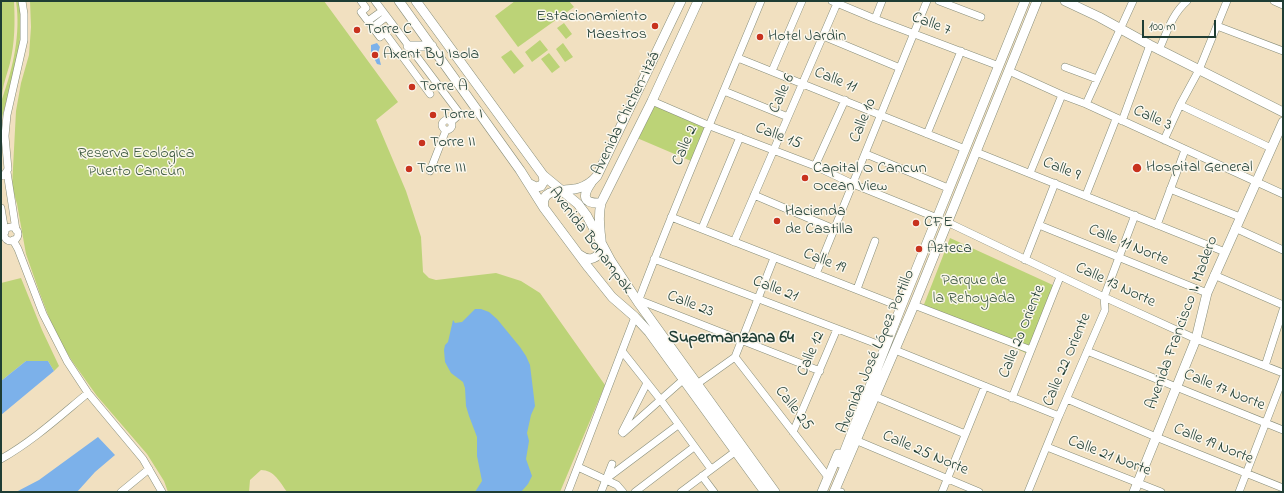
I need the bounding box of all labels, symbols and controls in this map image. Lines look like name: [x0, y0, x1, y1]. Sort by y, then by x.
place label: Estacionamiento Maestros: [536, 7, 647, 45]
street label: Calle 7: [909, 9, 953, 41]
scale bar: [1144, 12, 1218, 38]
text: 100 m: [1149, 18, 1176, 36]
place label: Torre C: [365, 20, 412, 40]
marker: Estacionamiento Maestros: [650, 21, 660, 31]
marker: Torre C: [352, 25, 362, 35]
place label: Hotel Jardin: [768, 27, 846, 47]
marker: Hotel Jardin: [755, 32, 765, 42]
place label: Axent By Isola: [383, 45, 479, 65]
street label: Avenida Chichen-Itzá: [589, 49, 665, 179]
marker: Axent By Isola: [370, 50, 380, 60]
street label: Calle 11: [811, 64, 859, 98]
street label: Calle 6: [766, 71, 800, 117]
place label: Torre A: [420, 77, 468, 97]
marker: Torre A: [407, 82, 417, 92]
street label: Calle 10: [846, 96, 882, 146]
street label: Calle 3: [1130, 102, 1174, 136]
place label: Torre I: [441, 105, 483, 125]
marker: Torre I: [428, 110, 438, 120]
street label: Calle 15: [752, 119, 804, 155]
street label: Calle 2: [669, 123, 703, 169]
place label: Torre II: [430, 133, 475, 153]
marker: Torre II: [417, 138, 427, 148]
park label: Reserva Ecológica Puerto Cancún: [78, 144, 194, 182]
street label: Calle 9: [1039, 154, 1083, 186]
place label: Hospital General: [1146, 158, 1253, 178]
place label: Torre III: [417, 159, 466, 179]
place label: Capital O Cancun Ocean View: [813, 159, 927, 197]
marker: Hospital General: [1131, 162, 1143, 174]
marker: Torre III: [404, 164, 414, 174]
marker: Capital O Cancun Ocean View: [800, 173, 810, 183]
street label: Avenida Bonampak: [544, 184, 636, 298]
place label: Hacienda de Castilla: [785, 202, 853, 240]
place label: CFE: [924, 213, 953, 233]
marker: Hacienda de Castilla: [772, 216, 782, 226]
marker: CFE: [911, 218, 921, 228]
street label: Calle 11 Norte: [1085, 221, 1171, 271]
street label: Avenida Francisco I. Madero: [1143, 234, 1223, 412]
place label: Azteca: [927, 239, 972, 259]
marker: Azteca: [914, 244, 924, 254]
street label: Calle 19: [800, 245, 848, 279]
street label: Calle 13 Norte: [1072, 259, 1158, 313]
street label: Avenida José López Portillo: [834, 267, 920, 437]
park label: Parque de la Rehoyada: [933, 271, 1015, 309]
street label: Calle 21: [750, 273, 800, 307]
street label: Calle 20 Oriente: [996, 283, 1050, 381]
street label: Calle 23: [664, 287, 716, 323]
street label: Calle 22 Oriente: [1040, 310, 1096, 410]
district label: Supermanzana 64: [668, 329, 794, 349]
street label: Calle 12: [794, 329, 830, 379]
street label: Calle 17 Norte: [1180, 366, 1268, 416]
street label: Calle 25: [770, 383, 816, 435]
street label: Calle 19 Norte: [1170, 420, 1256, 470]
street label: Calle 25 Norte: [879, 427, 971, 481]
street label: Calle 21 Norte: [1065, 432, 1153, 482]

